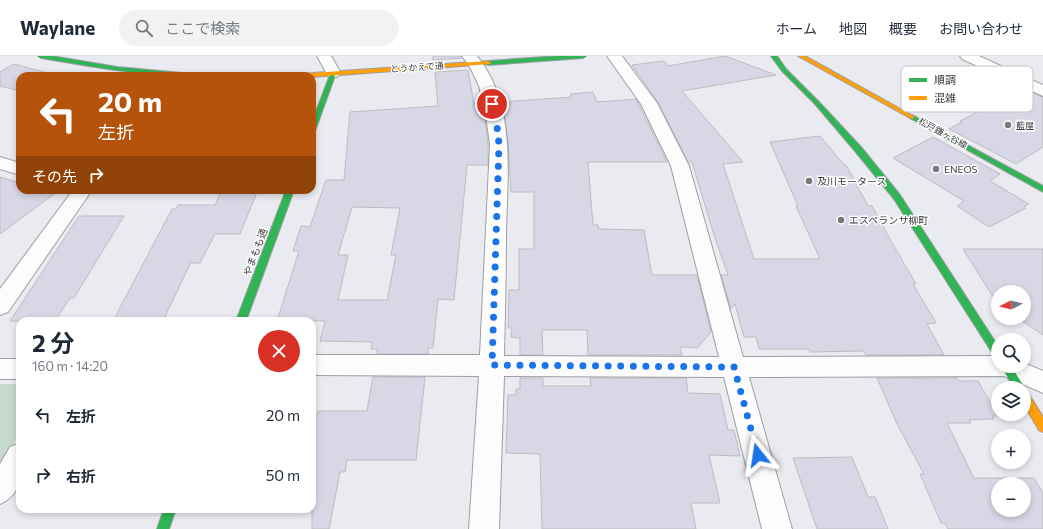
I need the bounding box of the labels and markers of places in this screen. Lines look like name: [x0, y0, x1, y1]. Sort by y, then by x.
pin: [475, 87, 509, 121]
marker: 藍屋: [1003, 120, 1013, 130]
place label: 藍屋: [1016, 120, 1034, 131]
place label: ENEOS: [944, 163, 978, 175]
marker: ENEOS: [931, 164, 941, 174]
place label: 及川モータース: [817, 175, 887, 187]
marker: 及川モータース: [804, 176, 814, 186]
place label: エスペランサ柳町: [849, 214, 928, 226]
marker: エスペランサ柳町: [836, 215, 846, 225]

